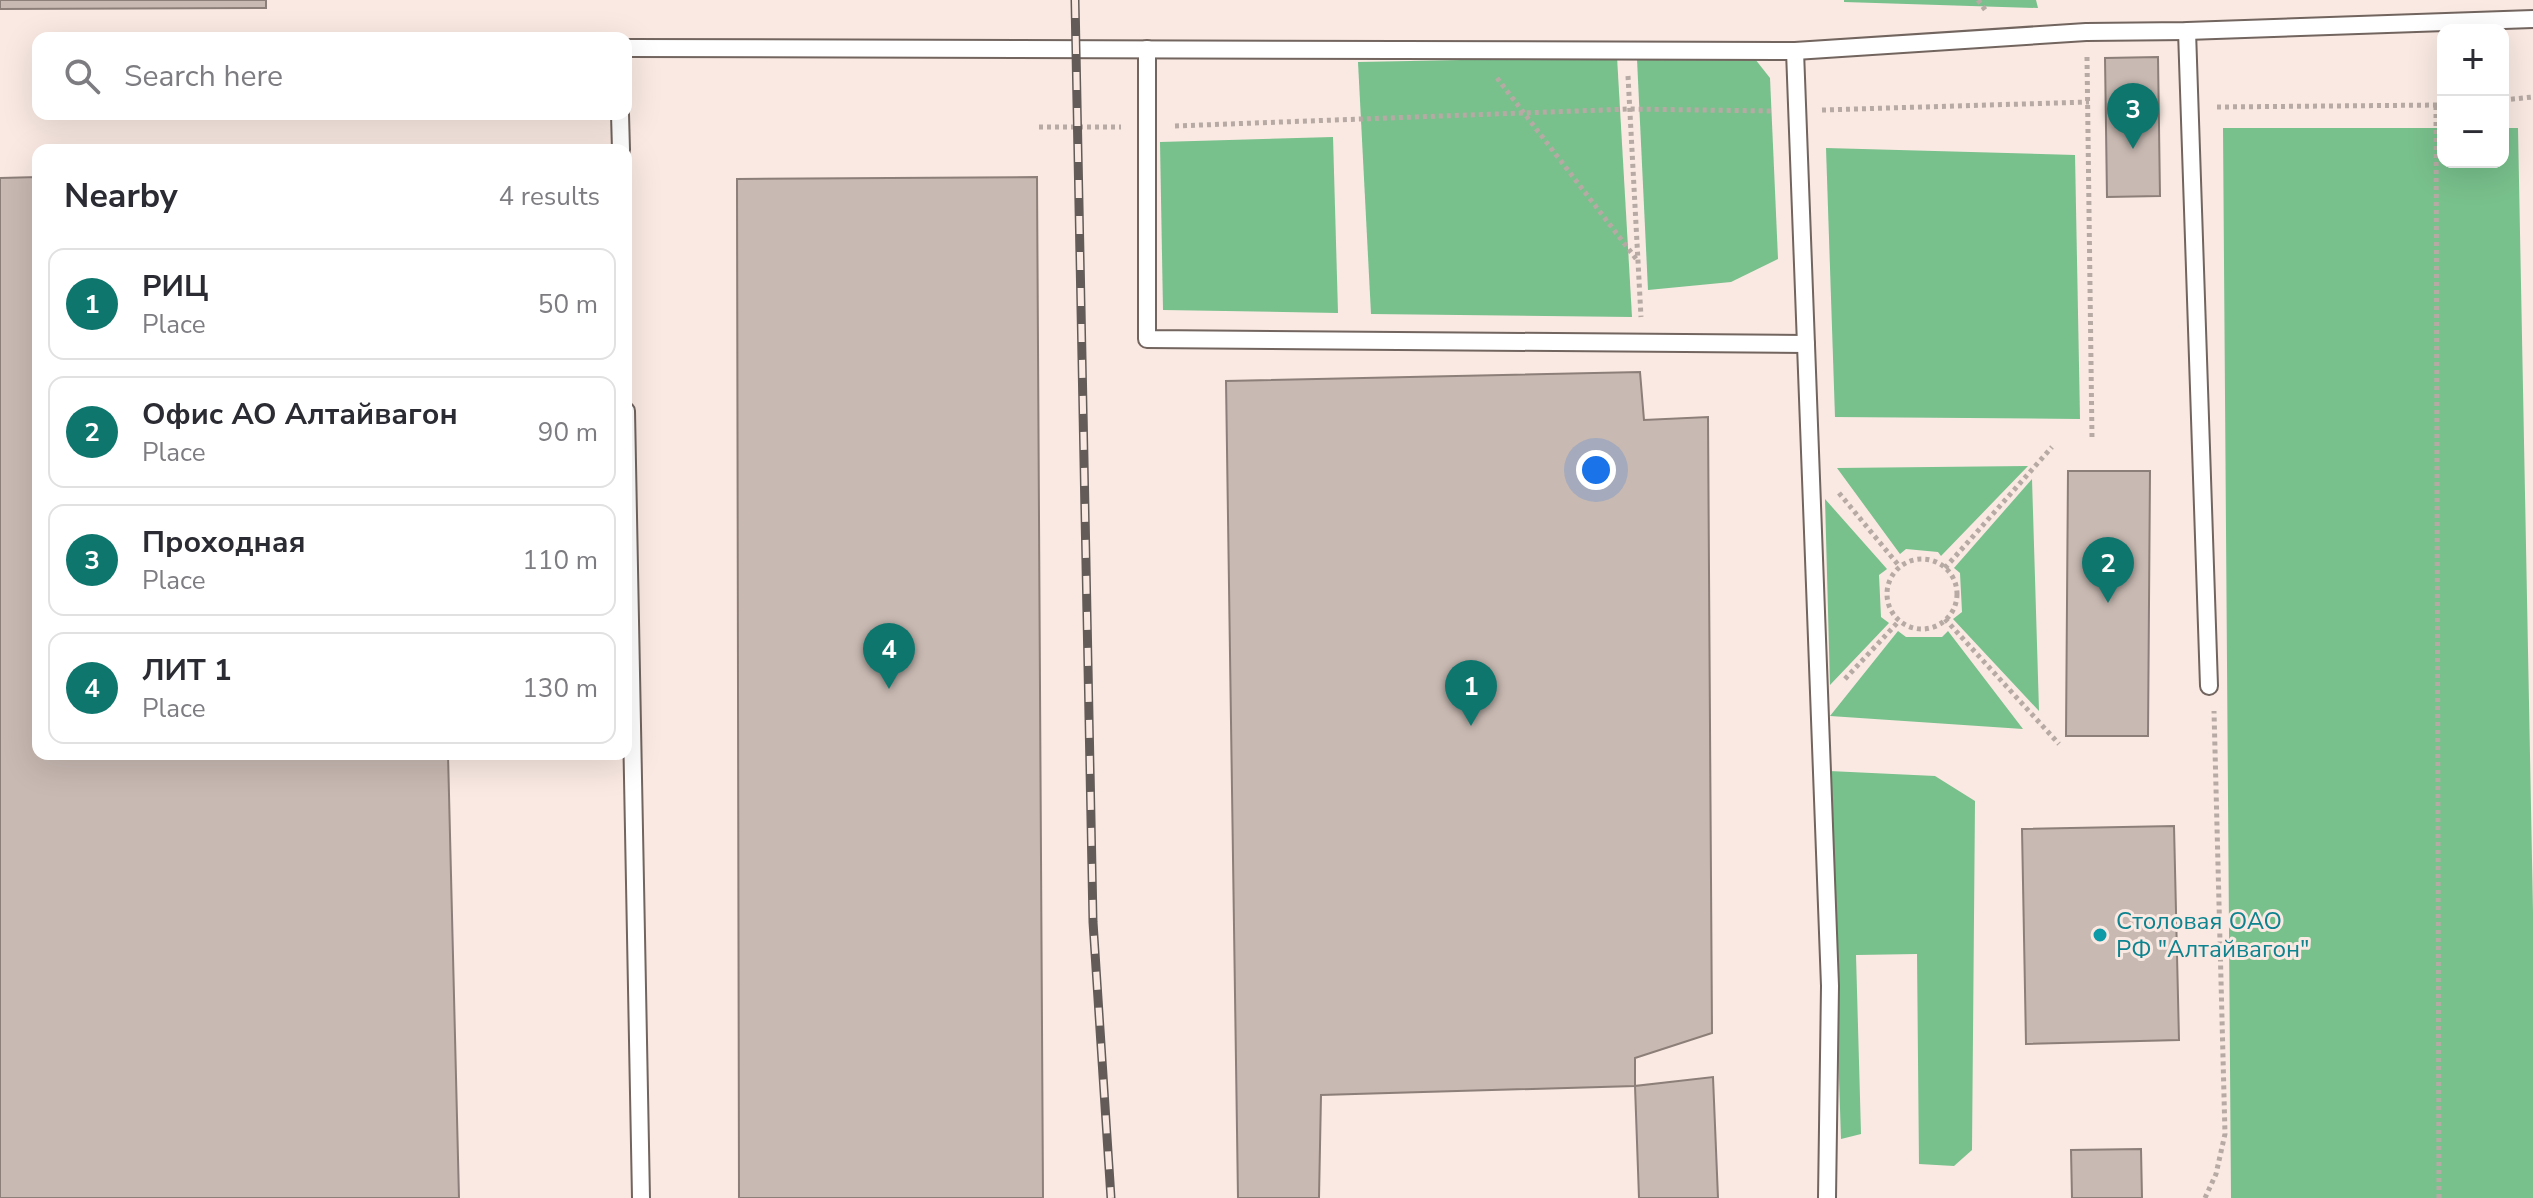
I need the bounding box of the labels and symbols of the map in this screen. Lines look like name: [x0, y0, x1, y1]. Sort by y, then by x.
pin: 3: [2107, 83, 2159, 149]
your location: [1576, 450, 1616, 490]
pin: 2: [2082, 537, 2134, 603]
pin: 4: [863, 623, 915, 689]
pin: 1: [1445, 660, 1497, 726]
place label: Столовая ОАО РФ "Алтайвагон": [2116, 905, 2309, 965]
marker: Столовая ОАО РФ "Алтайвагон": [2091, 926, 2109, 944]

